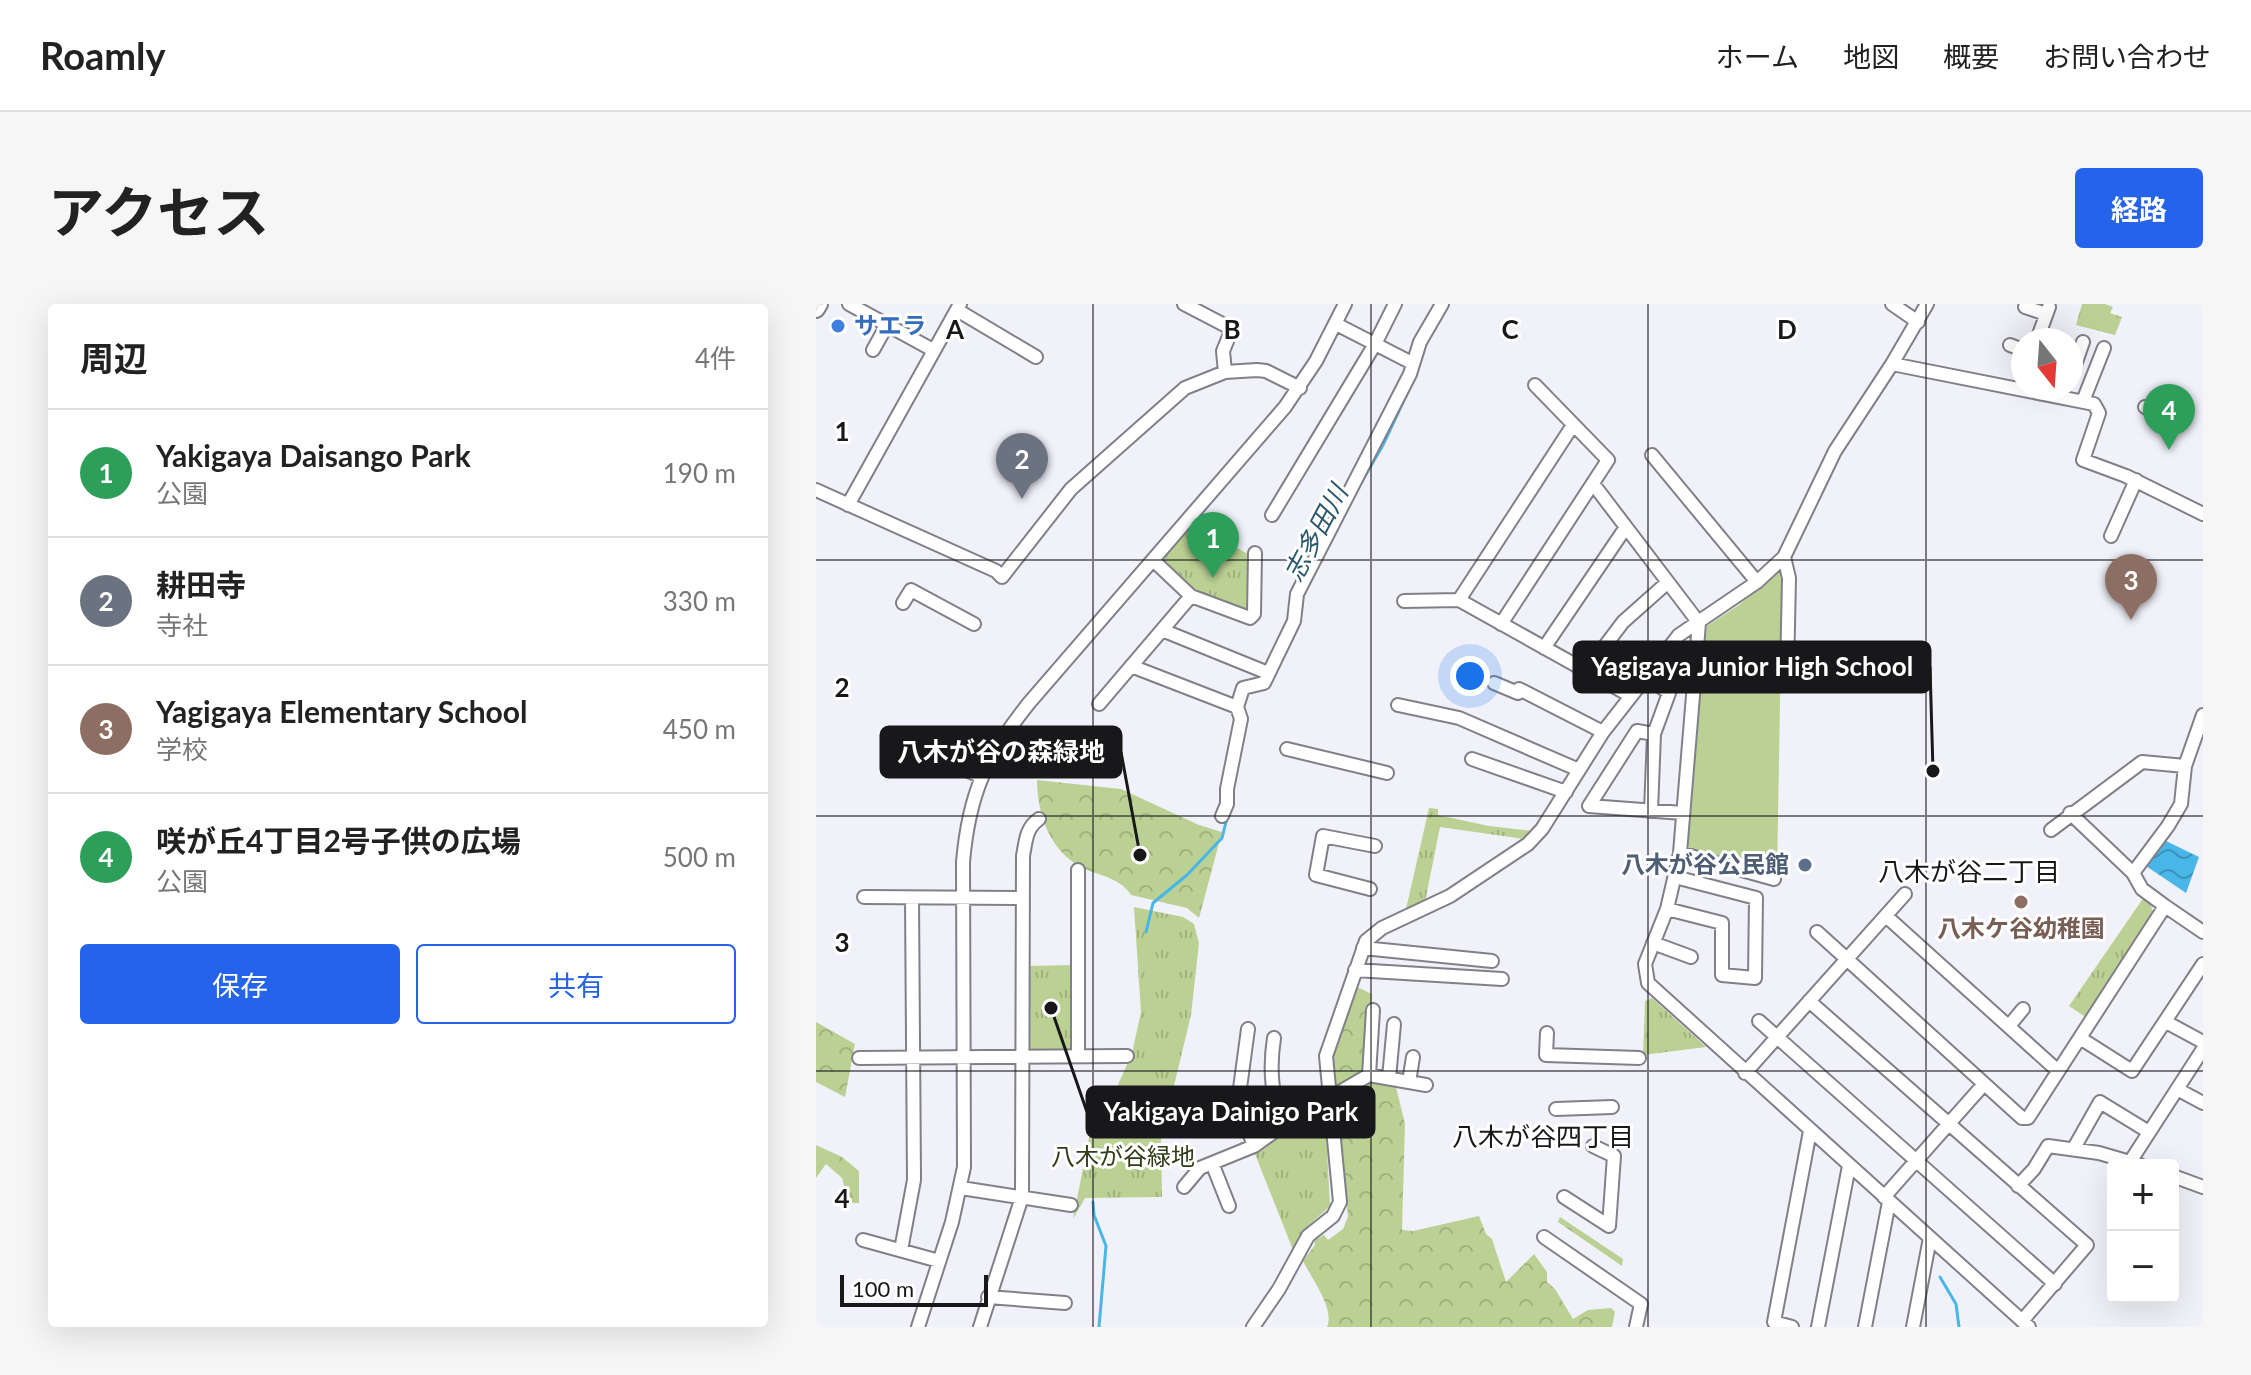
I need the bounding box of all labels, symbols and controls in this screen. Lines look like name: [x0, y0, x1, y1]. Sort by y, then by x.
text: Roamly: [40, 32, 166, 78]
text: ホーム: [1716, 39, 1799, 73]
text: 地図: [1843, 39, 1899, 73]
text: 概要: [1943, 39, 1999, 73]
text: お問い合わせ: [2043, 39, 2211, 73]
button: 経路: [2075, 168, 2203, 248]
text: アクセス: [48, 178, 269, 245]
place label: サエラ: [854, 310, 926, 339]
text: A: [945, 313, 965, 345]
text: B: [1223, 313, 1241, 345]
text: C: [1501, 313, 1519, 345]
text: D: [1777, 313, 1797, 345]
marker: サエラ: [829, 317, 847, 335]
north arrow: [2011, 328, 2083, 400]
text: 周辺: [80, 337, 148, 378]
text: 4件: [695, 342, 736, 374]
pin: 4: [2143, 384, 2195, 450]
text: 1: [834, 415, 850, 447]
pin: 2: [996, 433, 1048, 499]
text: Yakigaya Daisango Park: [156, 437, 471, 473]
text: 1: [98, 457, 114, 489]
text: 190 m: [663, 457, 736, 489]
water label: 志多田川: [1277, 476, 1355, 586]
text: 公園: [156, 477, 208, 509]
pin: 1: [1187, 512, 1239, 578]
pin: 3: [2105, 554, 2157, 620]
text: 耕田寺: [156, 566, 246, 602]
text: 2: [98, 585, 114, 617]
text: 330 m: [663, 585, 736, 617]
text: 寺社: [156, 609, 208, 641]
callout: Yagigaya Junior High School: [1574, 642, 1930, 692]
text: Yagigaya Junior High School: [1590, 650, 1913, 682]
your location: [1450, 656, 1490, 696]
text: 2: [834, 671, 850, 703]
text: Yagigaya Elementary School: [156, 693, 528, 729]
text: 3: [98, 713, 114, 745]
text: 450 m: [663, 713, 736, 745]
callout: 八木が谷の森緑地: [881, 727, 1121, 777]
text: 学校: [156, 733, 208, 765]
text: 八木が谷の森緑地: [897, 735, 1105, 767]
text: 咲が丘4丁目2号子供の広場: [156, 822, 521, 858]
text: 4: [98, 841, 114, 873]
text: 500 m: [663, 841, 736, 873]
place label: 八木が谷公民館: [1621, 849, 1789, 878]
district label: 八木が谷二丁目: [1878, 855, 2060, 887]
marker: 八木が谷公民館: [1796, 856, 1814, 874]
text: 公園: [156, 865, 208, 897]
marker: 八木ケ谷幼稚園: [2012, 893, 2030, 911]
place label: 八木ケ谷幼稚園: [1937, 913, 2105, 942]
text: 3: [834, 926, 850, 958]
button: 保存: [80, 944, 400, 1024]
button: 共有: [416, 944, 736, 1024]
callout: Yakigaya Dainigo Park: [1087, 1087, 1374, 1137]
text: Yakigaya Dainigo Park: [1103, 1095, 1359, 1127]
district label: 八木が谷四丁目: [1452, 1120, 1634, 1152]
park label: 八木が谷緑地: [1051, 1141, 1195, 1170]
map controls: [2107, 1159, 2179, 1303]
button: +: [2107, 1159, 2179, 1231]
text: 4: [834, 1182, 850, 1214]
button: −: [2107, 1231, 2179, 1303]
scale bar: [840, 1271, 988, 1307]
text: 100 m: [852, 1275, 914, 1302]

